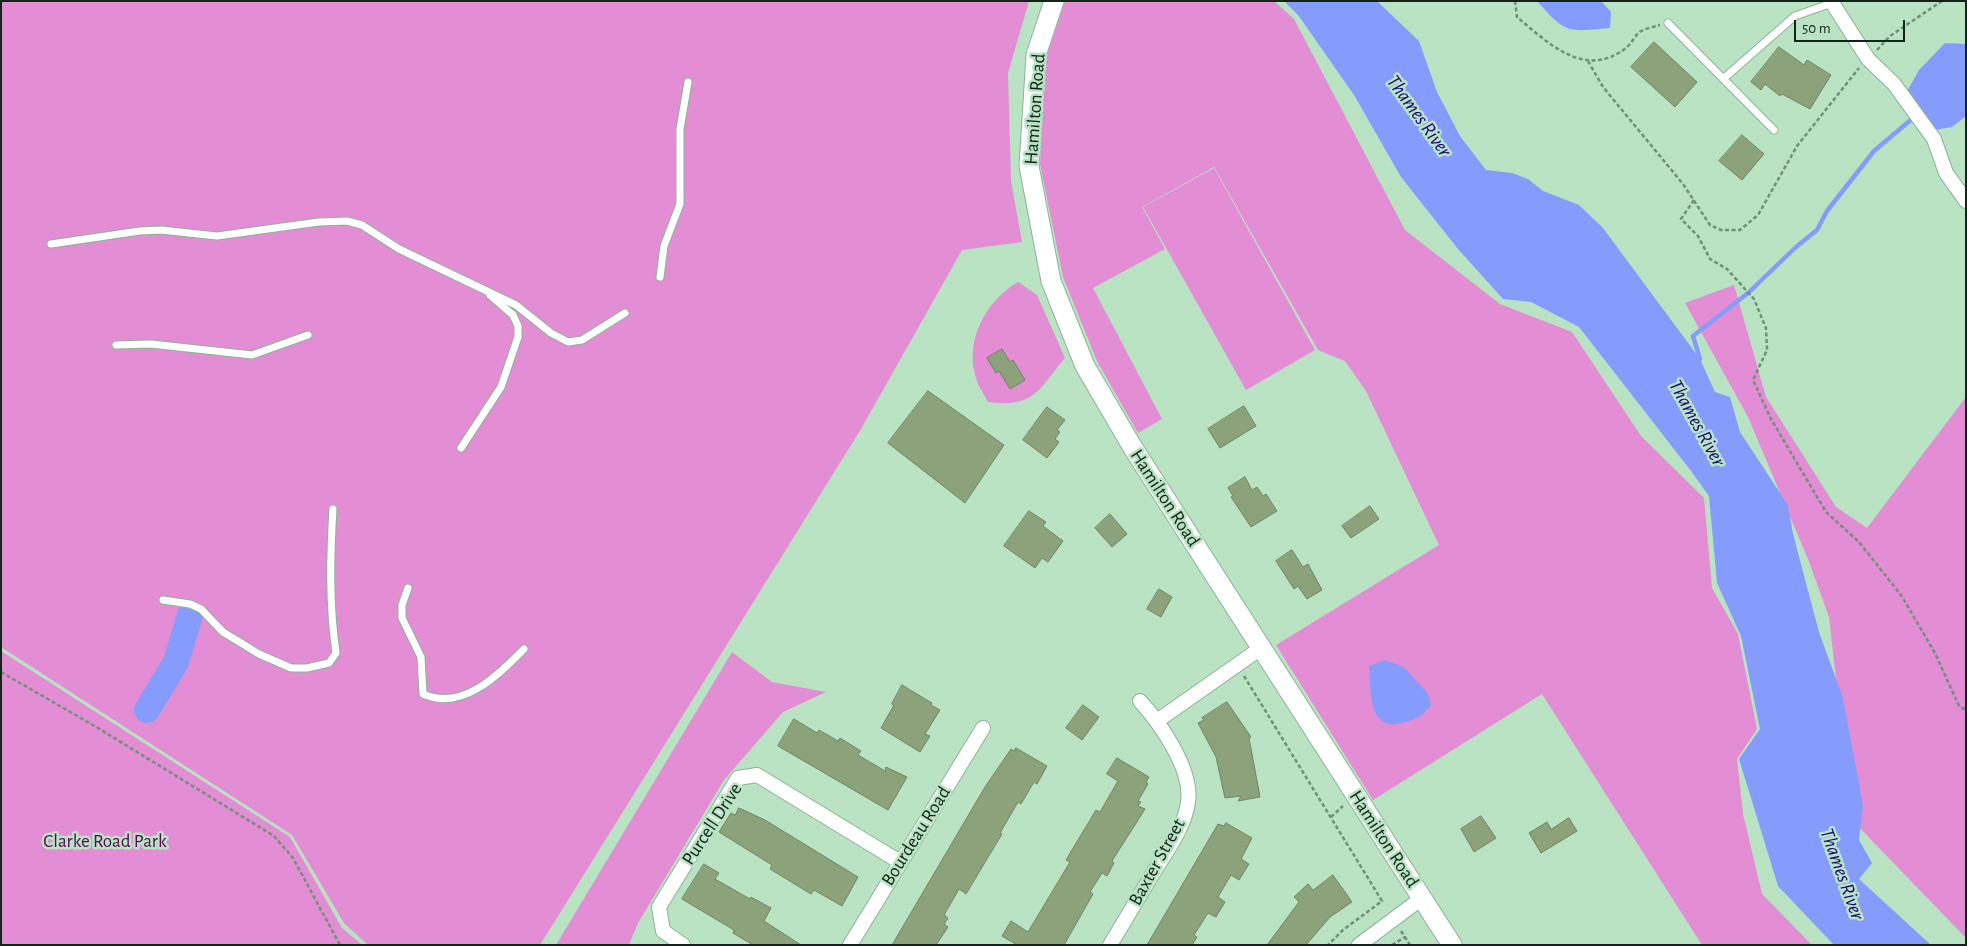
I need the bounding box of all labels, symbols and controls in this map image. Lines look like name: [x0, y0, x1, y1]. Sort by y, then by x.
scale bar: [1797, 10, 1908, 42]
text: 50 m: [1802, 21, 1831, 36]
street label: Hamilton Road: [1020, 53, 1050, 165]
water label: Thames River: [1381, 70, 1457, 162]
water label: Thames River: [1663, 375, 1731, 471]
street label: Hamilton Road: [1125, 445, 1205, 551]
street label: Purcell Drive: [677, 779, 747, 869]
street label: Bourdeau Road: [876, 782, 956, 890]
street label: Hamilton Road: [1344, 786, 1424, 892]
street label: Baxter Street: [1124, 815, 1190, 909]
water label: Thames River: [1814, 825, 1870, 923]
park label: Clarke Road Park: [43, 830, 167, 852]

